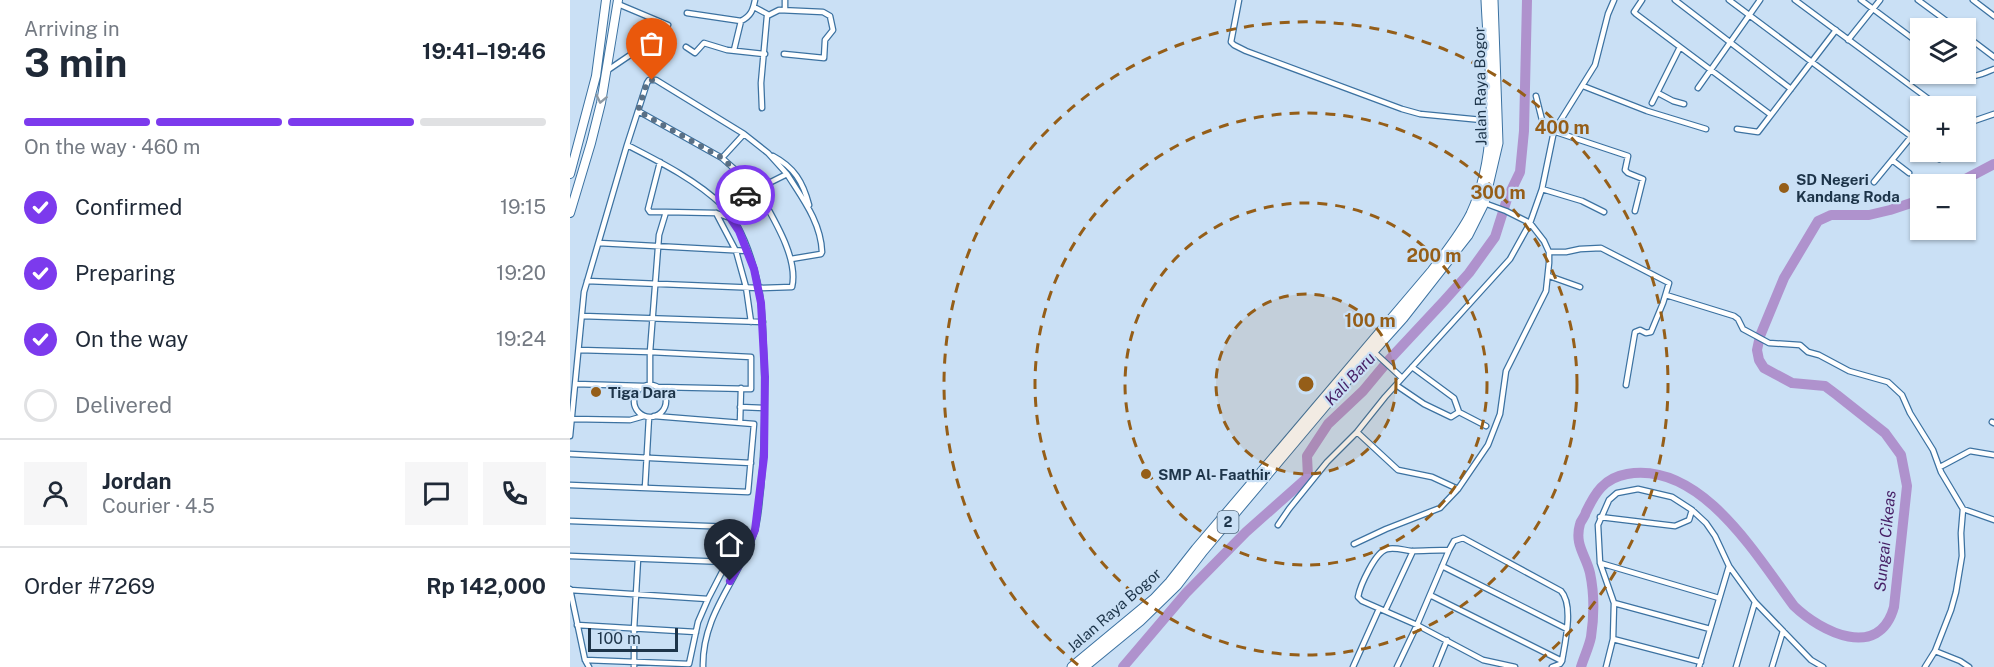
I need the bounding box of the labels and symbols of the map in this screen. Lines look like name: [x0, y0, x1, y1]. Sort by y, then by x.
pin: [626, 18, 677, 80]
street label: Jalan Raya Bogor: [1470, 26, 1490, 146]
one-way arrow: [596, 94, 609, 104]
text: 400 m: [1534, 117, 1590, 138]
courier: [715, 165, 775, 225]
place label: SD Negeri Kandang Roda: [1796, 171, 1900, 205]
marker: SD Negeri Kandang Roda: [1777, 181, 1791, 195]
text: 300 m: [1470, 182, 1526, 203]
text: 200 m: [1407, 245, 1461, 266]
text: 100 m: [1344, 310, 1396, 331]
water label: Kali Baru: [1321, 349, 1379, 409]
centre of rings: [1296, 374, 1316, 394]
place label: Tiga Dara: [608, 384, 676, 401]
marker: Tiga Dara: [589, 385, 603, 399]
place label: SMP Al- Faathir: [1158, 466, 1270, 483]
marker: SMP Al- Faathir: [1139, 467, 1153, 481]
water label: Sungai Cikeas: [1870, 489, 1900, 593]
road number: 2: [1218, 511, 1238, 533]
pin: [704, 519, 755, 581]
street label: Jalan Raya Bogor: [1064, 564, 1165, 655]
scale bar: [588, 625, 678, 652]

